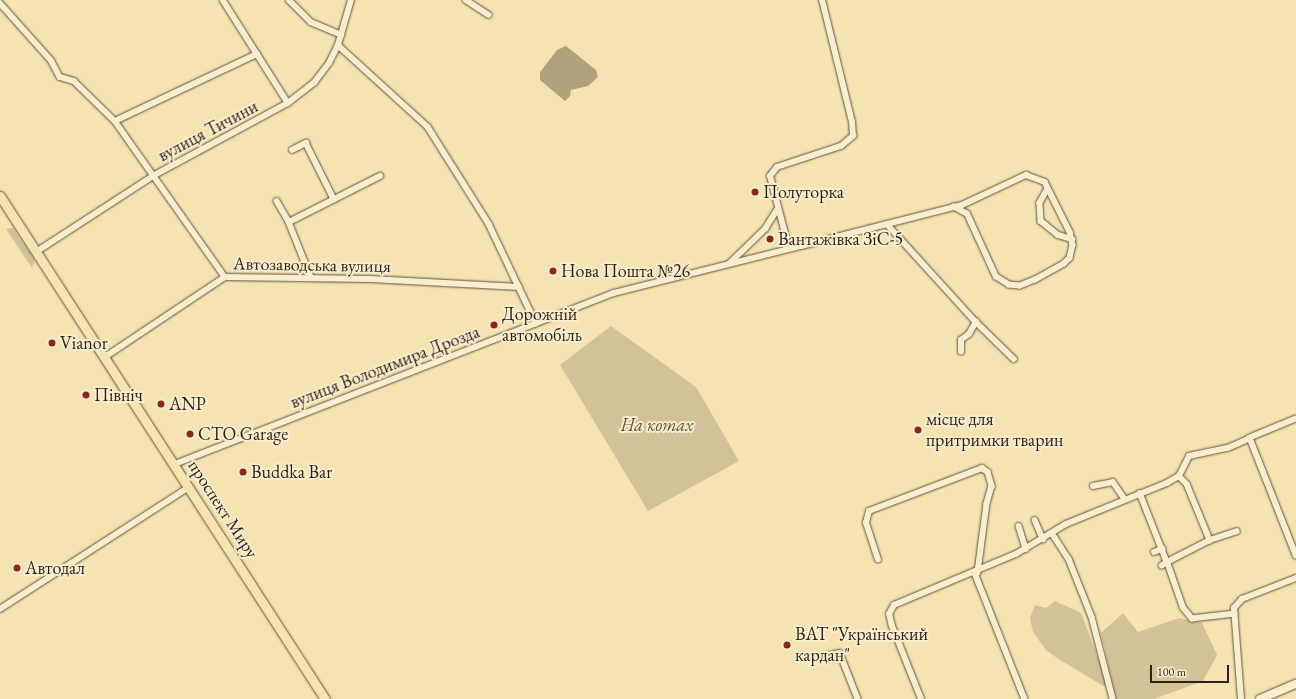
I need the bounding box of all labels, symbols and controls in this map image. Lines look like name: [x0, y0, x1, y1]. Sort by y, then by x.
street label: вулиця Тичини: [154, 96, 262, 166]
place label: Полуторка: [763, 181, 844, 203]
marker: Полуторка: [750, 187, 760, 197]
place label: Вантажівка ЗіС-5: [778, 228, 903, 250]
marker: Вантажівка ЗіС-5: [765, 234, 775, 244]
street label: Автозаводська вулиця: [233, 253, 391, 277]
place label: Нова Пошта №26: [561, 260, 690, 282]
marker: Нова Пошта №26: [548, 266, 558, 276]
place label: Дорожній автомобіль: [502, 304, 582, 346]
marker: Дорожній автомобіль: [489, 320, 499, 330]
street label: вулиця Володимира Дрозда: [287, 321, 483, 413]
place label: Vianor: [60, 332, 108, 354]
marker: Vianor: [47, 338, 57, 348]
place label: Північ: [94, 384, 143, 406]
marker: Північ: [81, 390, 91, 400]
place label: ANP: [169, 393, 206, 415]
marker: ANP: [156, 399, 166, 409]
place label: місце для притримки тварин: [926, 409, 1064, 452]
park label: На котах: [621, 414, 693, 436]
place label: СТО Garage: [198, 423, 288, 445]
marker: місце для притримки тварин: [913, 425, 923, 435]
marker: СТО Garage: [185, 429, 195, 439]
street label: проспект Миру: [183, 456, 263, 562]
place label: Buddka Bar: [251, 461, 332, 483]
marker: Buddka Bar: [238, 467, 248, 477]
place label: Автодал: [25, 557, 85, 579]
marker: Автодал: [12, 563, 22, 573]
place label: ВАТ "Український кардан": [795, 624, 928, 666]
marker: ВАТ "Український кардан": [782, 640, 792, 650]
scale bar: [1152, 657, 1231, 683]
text: 100 m: [1157, 664, 1186, 680]

